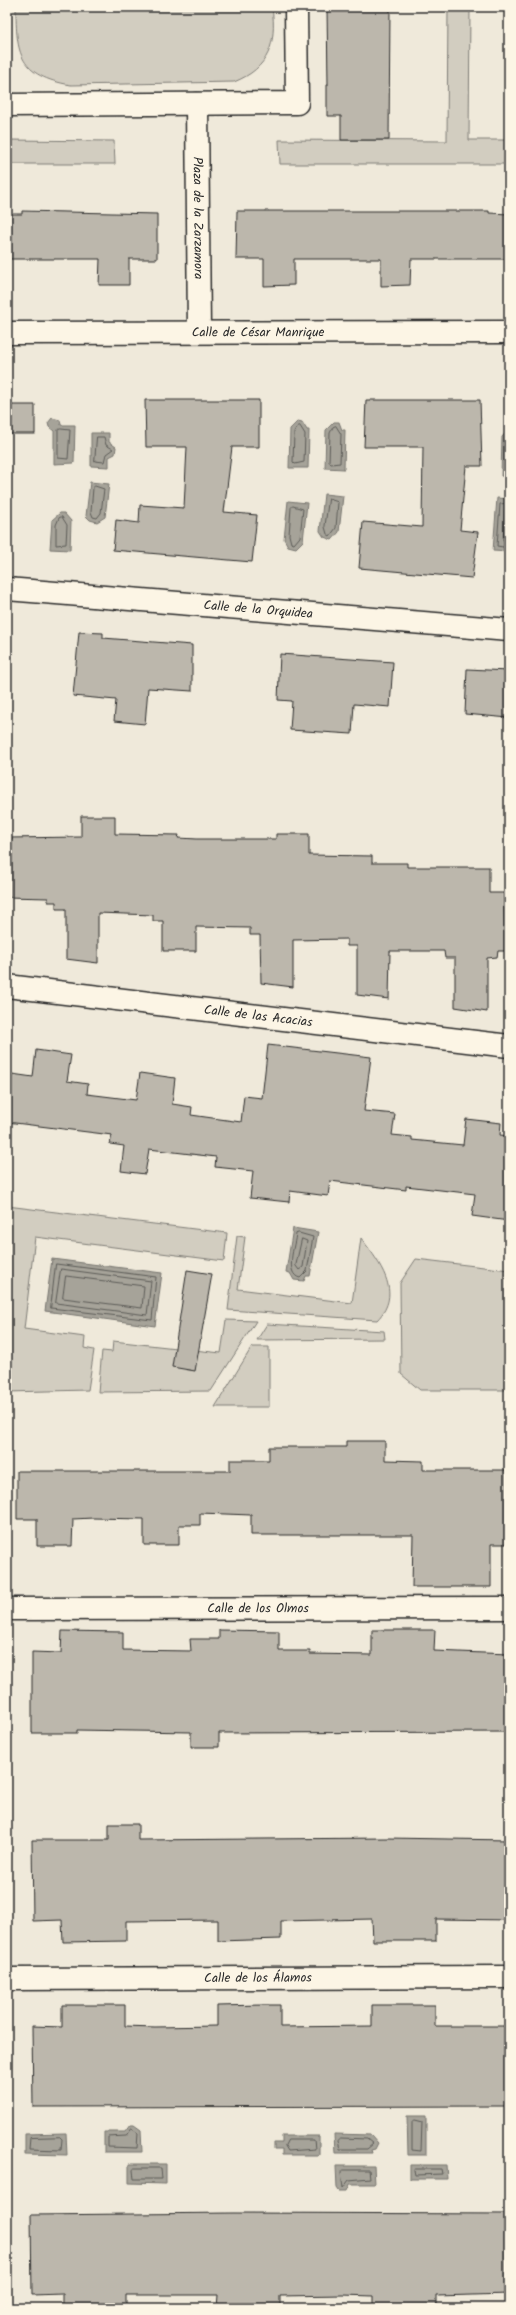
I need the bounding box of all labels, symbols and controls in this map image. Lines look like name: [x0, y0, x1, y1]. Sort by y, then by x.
street label: Plaza de la Zarzamora: [187, 157, 209, 279]
street label: Calle de César Manrique: [192, 322, 324, 343]
street label: Calle de la Orquidea: [203, 595, 314, 624]
street label: Calle de las Acacias: [203, 999, 314, 1033]
street label: Calle de los Olmos: [207, 1598, 309, 1619]
street label: Calle de los Álamos: [204, 1967, 312, 1989]

